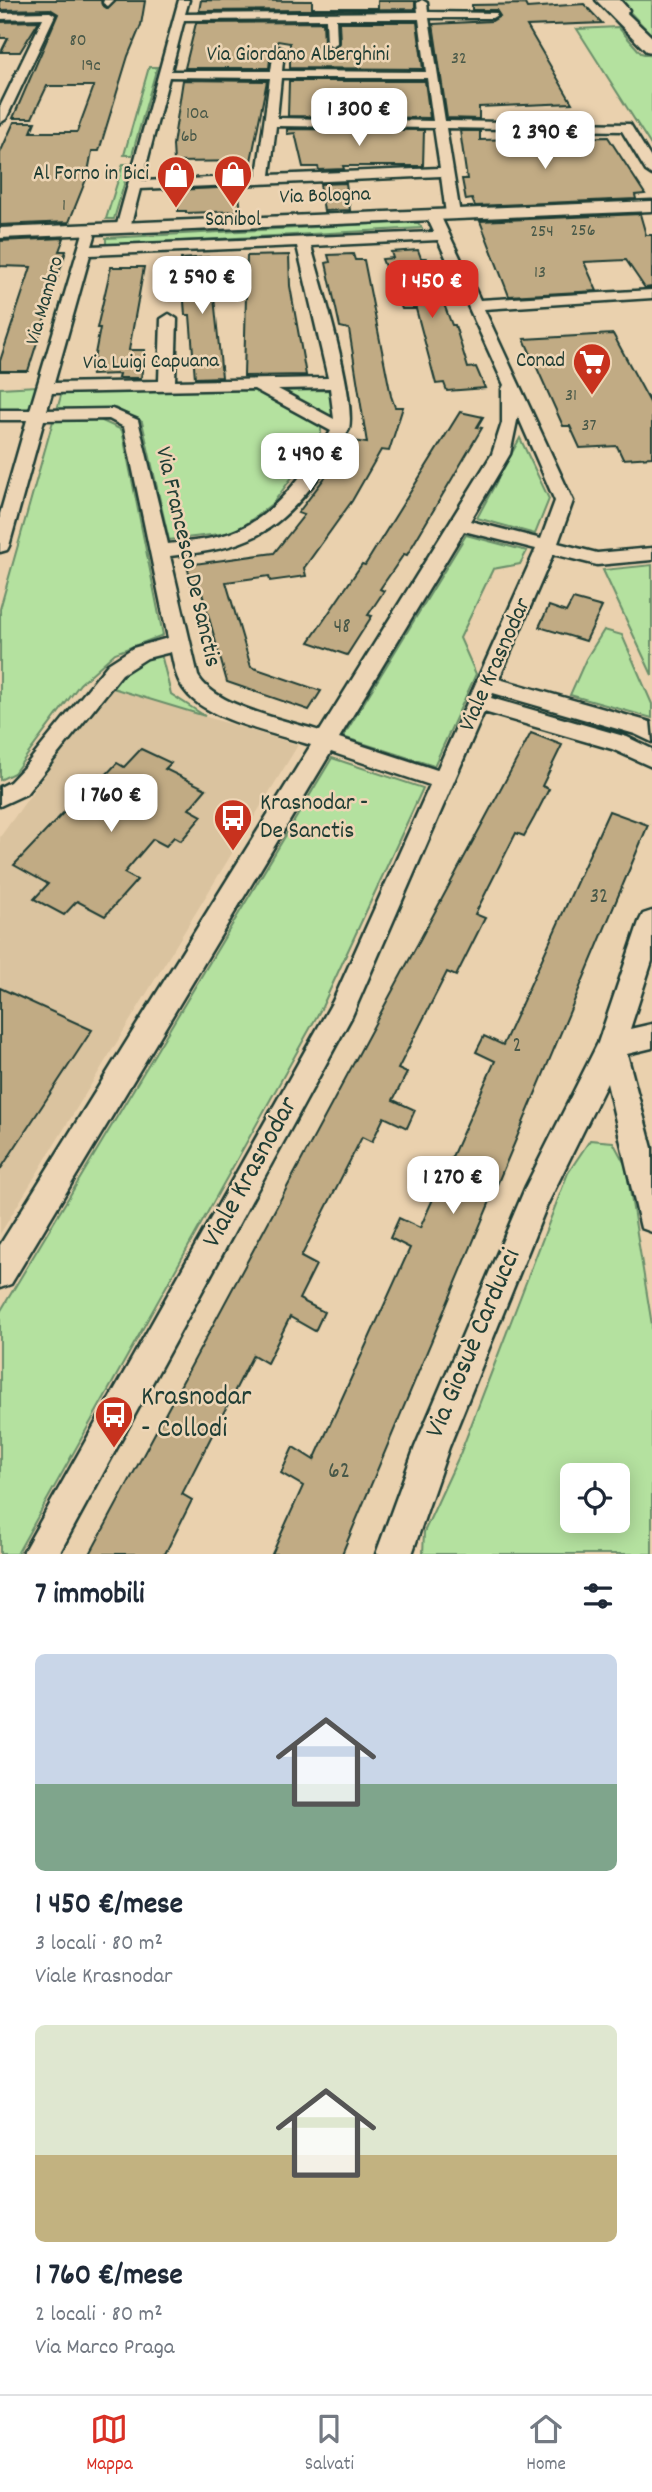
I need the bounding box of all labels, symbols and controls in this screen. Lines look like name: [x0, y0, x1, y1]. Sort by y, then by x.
house number: 80: [69, 29, 87, 54]
street label: Via Giordano Alberghini: [207, 41, 389, 71]
house number: 32: [451, 47, 467, 72]
house number: 19c: [81, 54, 101, 79]
pin: 1 300 €: [294, 88, 424, 148]
text: 1 300 €: [327, 94, 391, 127]
house number: 10a: [186, 102, 209, 127]
pin: 2 390 €: [480, 111, 610, 171]
text: 2 390 €: [512, 117, 578, 150]
house number: 6b: [181, 125, 198, 150]
shop icon: Sanibol: [212, 153, 254, 208]
shop icon: Al Forno in Bici: [155, 154, 197, 209]
place label: Al Forno in Bici: [33, 160, 149, 190]
street label: Via Bologna: [279, 180, 372, 214]
house number: 1: [62, 194, 66, 219]
place label: Sanibol: [205, 206, 261, 236]
house number: 256: [570, 219, 596, 244]
house number: 254: [530, 220, 554, 245]
street label: Via Mambro: [19, 253, 73, 349]
pin: 2 590 €: [137, 256, 267, 316]
pin: 1 450 €: [367, 260, 497, 320]
house number: 13: [534, 261, 546, 286]
text: 2 590 €: [168, 262, 236, 295]
text: 1 450 €: [401, 266, 463, 299]
supermarket icon: Conad: [571, 341, 613, 396]
street label: Via Luigi Capuana: [83, 347, 221, 379]
place label: Conad: [516, 347, 565, 377]
house number: 31: [565, 384, 577, 409]
house number: 37: [582, 414, 597, 439]
pin: 2 490 €: [245, 434, 375, 493]
text: 2 490 €: [277, 439, 343, 472]
street label: Via Francesco De Sanctis: [145, 443, 229, 671]
street label: Viale Krasnodar: [451, 592, 541, 737]
house number: 48: [333, 613, 351, 643]
pin: 1 760 €: [46, 774, 176, 834]
text: 1 760 €: [80, 780, 142, 813]
place label: Krasnodar - De Sanctis: [260, 787, 368, 849]
bus stop icon: Krasnodar - De Sanctis: [212, 797, 254, 852]
house number: 32: [590, 883, 608, 913]
house number: 2: [512, 1032, 522, 1062]
street label: Viale Krasnodar: [194, 1090, 310, 1256]
pin: 1 270 €: [388, 1156, 518, 1216]
text: 1 270 €: [423, 1162, 483, 1195]
street label: Via Giosuè Carducci: [417, 1243, 533, 1445]
place label: Krasnodar - Collodi: [141, 1379, 252, 1451]
bus stop icon: Krasnodar - Collodi: [93, 1394, 135, 1449]
house number: 62: [328, 1455, 350, 1489]
map controls: [560, 1463, 630, 1533]
button: locate: [560, 1463, 630, 1533]
text: 7 immobili: [35, 1575, 145, 1618]
icon: filters: [579, 1577, 617, 1615]
icon: home: [263, 1699, 389, 1825]
text: 1 450 €/mese: [35, 1885, 183, 1928]
text: 3 locali · 80 m²: [35, 1928, 163, 1961]
text: Viale Krasnodar: [35, 1961, 173, 1994]
icon: home: [263, 2070, 389, 2196]
text: 1 760 €/mese: [35, 2256, 183, 2299]
text: 2 locali · 80 m²: [35, 2299, 163, 2332]
text: Via Marco Praga: [35, 2332, 175, 2365]
tab: Mappa: [86, 2410, 133, 2479]
tab: Salvati: [305, 2410, 354, 2479]
tab: Home: [526, 2410, 566, 2479]

